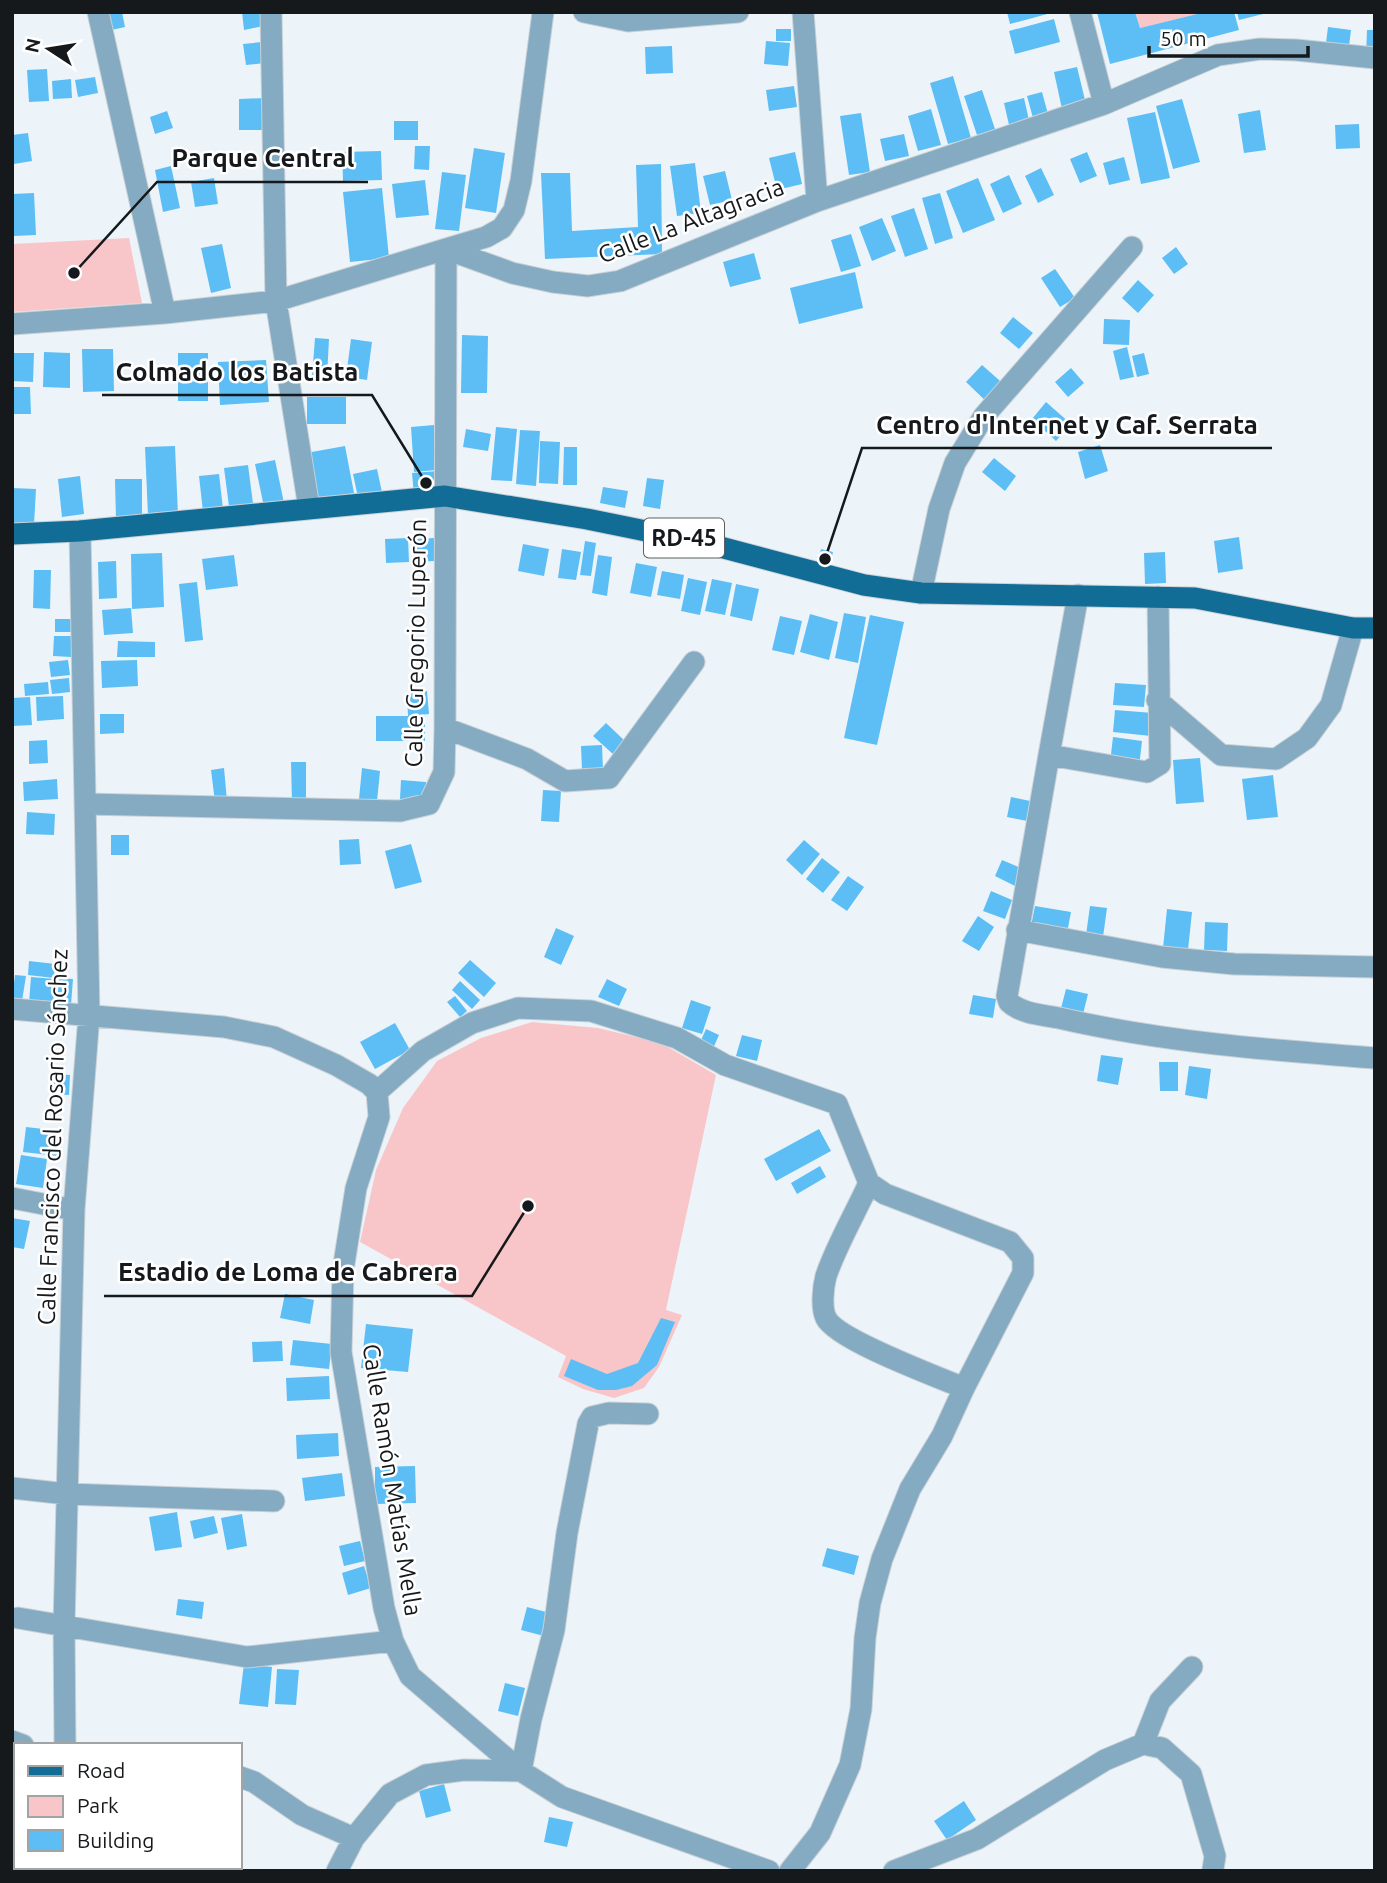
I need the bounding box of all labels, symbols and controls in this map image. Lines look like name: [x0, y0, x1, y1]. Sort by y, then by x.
north arrow: [14, 14, 84, 84]
scale bar: [1149, 14, 1308, 58]
text: 50 m: [1160, 26, 1207, 50]
text: N: [20, 36, 45, 55]
callout: Parque Central: [157, 135, 368, 182]
text: Parque Central: [172, 143, 355, 172]
street label: Calle La Altagracia: [594, 173, 787, 268]
callout: Colmado los Batista: [102, 348, 372, 395]
text: Colmado los Batista: [116, 357, 358, 386]
callout: Centro d'Internet y Caf. Serrata: [862, 401, 1272, 448]
text: Centro d'Internet y Caf. Serrata: [876, 410, 1258, 439]
street label: Calle Gregorio Luperón: [400, 518, 431, 768]
road number: RD-45: [644, 518, 724, 558]
street label: Calle Francisco del Rosario Sánchez: [32, 948, 73, 1326]
callout: Estadio de Loma de Cabrera: [104, 1249, 472, 1296]
text: Estadio de Loma de Cabrera: [118, 1257, 458, 1286]
street label: Calle Ramón Matías Mella: [358, 1342, 427, 1618]
legend: [14, 1743, 242, 1869]
text: Road: [77, 1758, 125, 1782]
text: Park: [77, 1793, 119, 1817]
text: Building: [77, 1828, 154, 1852]

